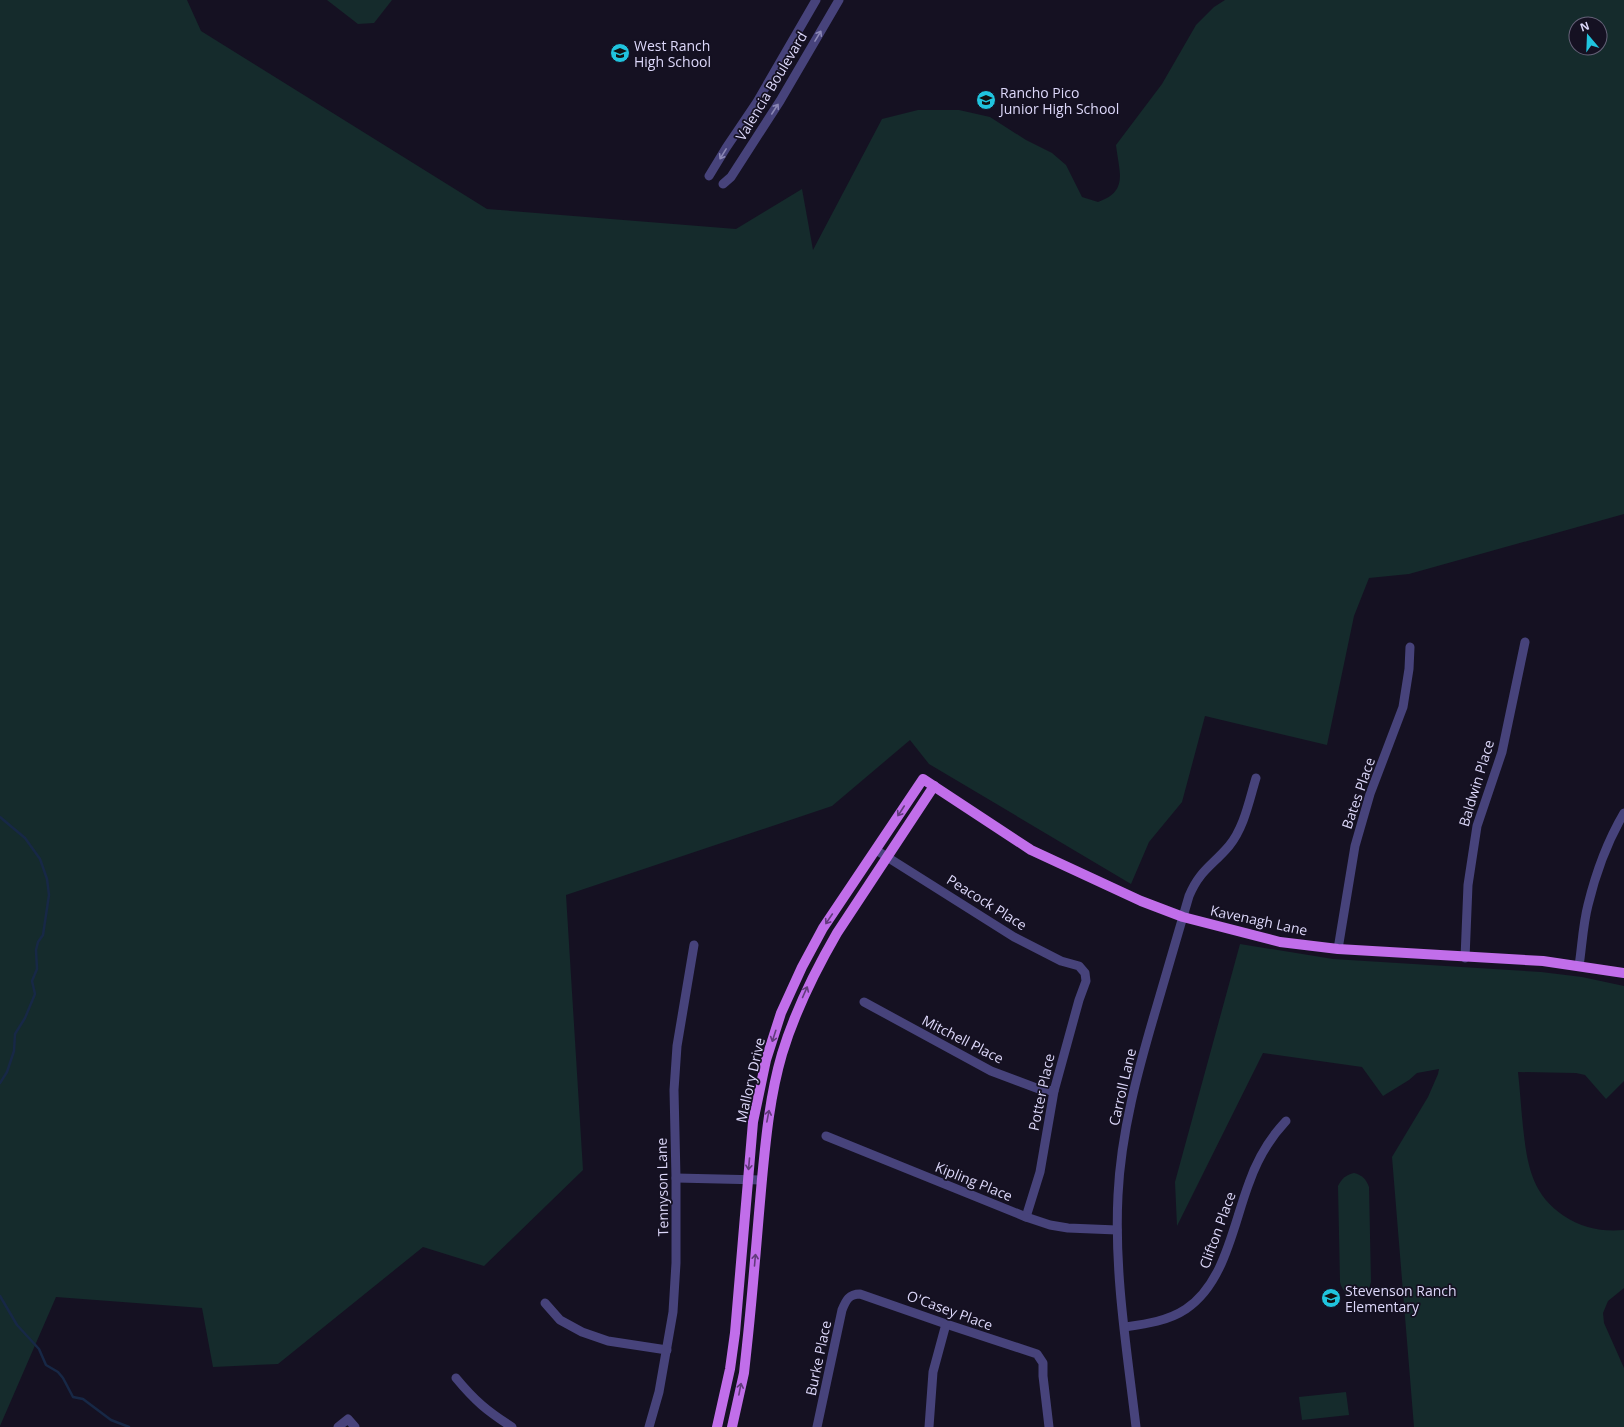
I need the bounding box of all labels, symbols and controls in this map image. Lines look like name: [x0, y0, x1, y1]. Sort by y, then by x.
north arrow: [1568, 16, 1608, 56]
text: N: [1578, 18, 1591, 35]
street label: Valencia Boulevard: [731, 28, 811, 144]
one-way arrow: [814, 30, 822, 42]
place label: West Ranch High School: [634, 36, 711, 71]
school or university icon: West Ranch High School: [609, 42, 631, 64]
place label: Rancho Pico Junior High School: [998, 83, 1119, 118]
school or university icon: Rancho Pico Junior High School: [975, 89, 997, 111]
one-way arrow: [771, 104, 779, 115]
one-way arrow: [718, 148, 726, 160]
street label: Baldwin Place: [1454, 737, 1498, 829]
street label: Bates Place: [1337, 755, 1379, 831]
one-way arrow: [897, 805, 905, 816]
street label: Peacock Place: [943, 870, 1031, 934]
street label: Kavenagh Lane: [1209, 900, 1309, 940]
one-way arrow: [825, 913, 833, 924]
one-way arrow: [802, 987, 810, 999]
street label: Mitchell Place: [919, 1010, 1007, 1068]
one-way arrow: [770, 1030, 777, 1043]
street label: Mallory Drive: [731, 1036, 769, 1124]
street label: Carroll Lane: [1104, 1046, 1140, 1127]
street label: Potter Place: [1024, 1052, 1058, 1132]
one-way arrow: [765, 1110, 773, 1123]
street label: Tennyson Lane: [652, 1137, 672, 1236]
one-way arrow: [746, 1157, 753, 1170]
street label: Kipling Place: [932, 1157, 1016, 1205]
street label: Clifton Place: [1194, 1189, 1240, 1271]
one-way arrow: [752, 1254, 759, 1267]
place label: Stevenson Ranch Elementary: [1345, 1281, 1457, 1316]
street label: O'Casey Place: [904, 1286, 996, 1334]
school or university icon: Stevenson Ranch Elementary: [1320, 1287, 1342, 1309]
street label: Burke Place: [801, 1318, 835, 1397]
one-way arrow: [737, 1383, 745, 1396]

